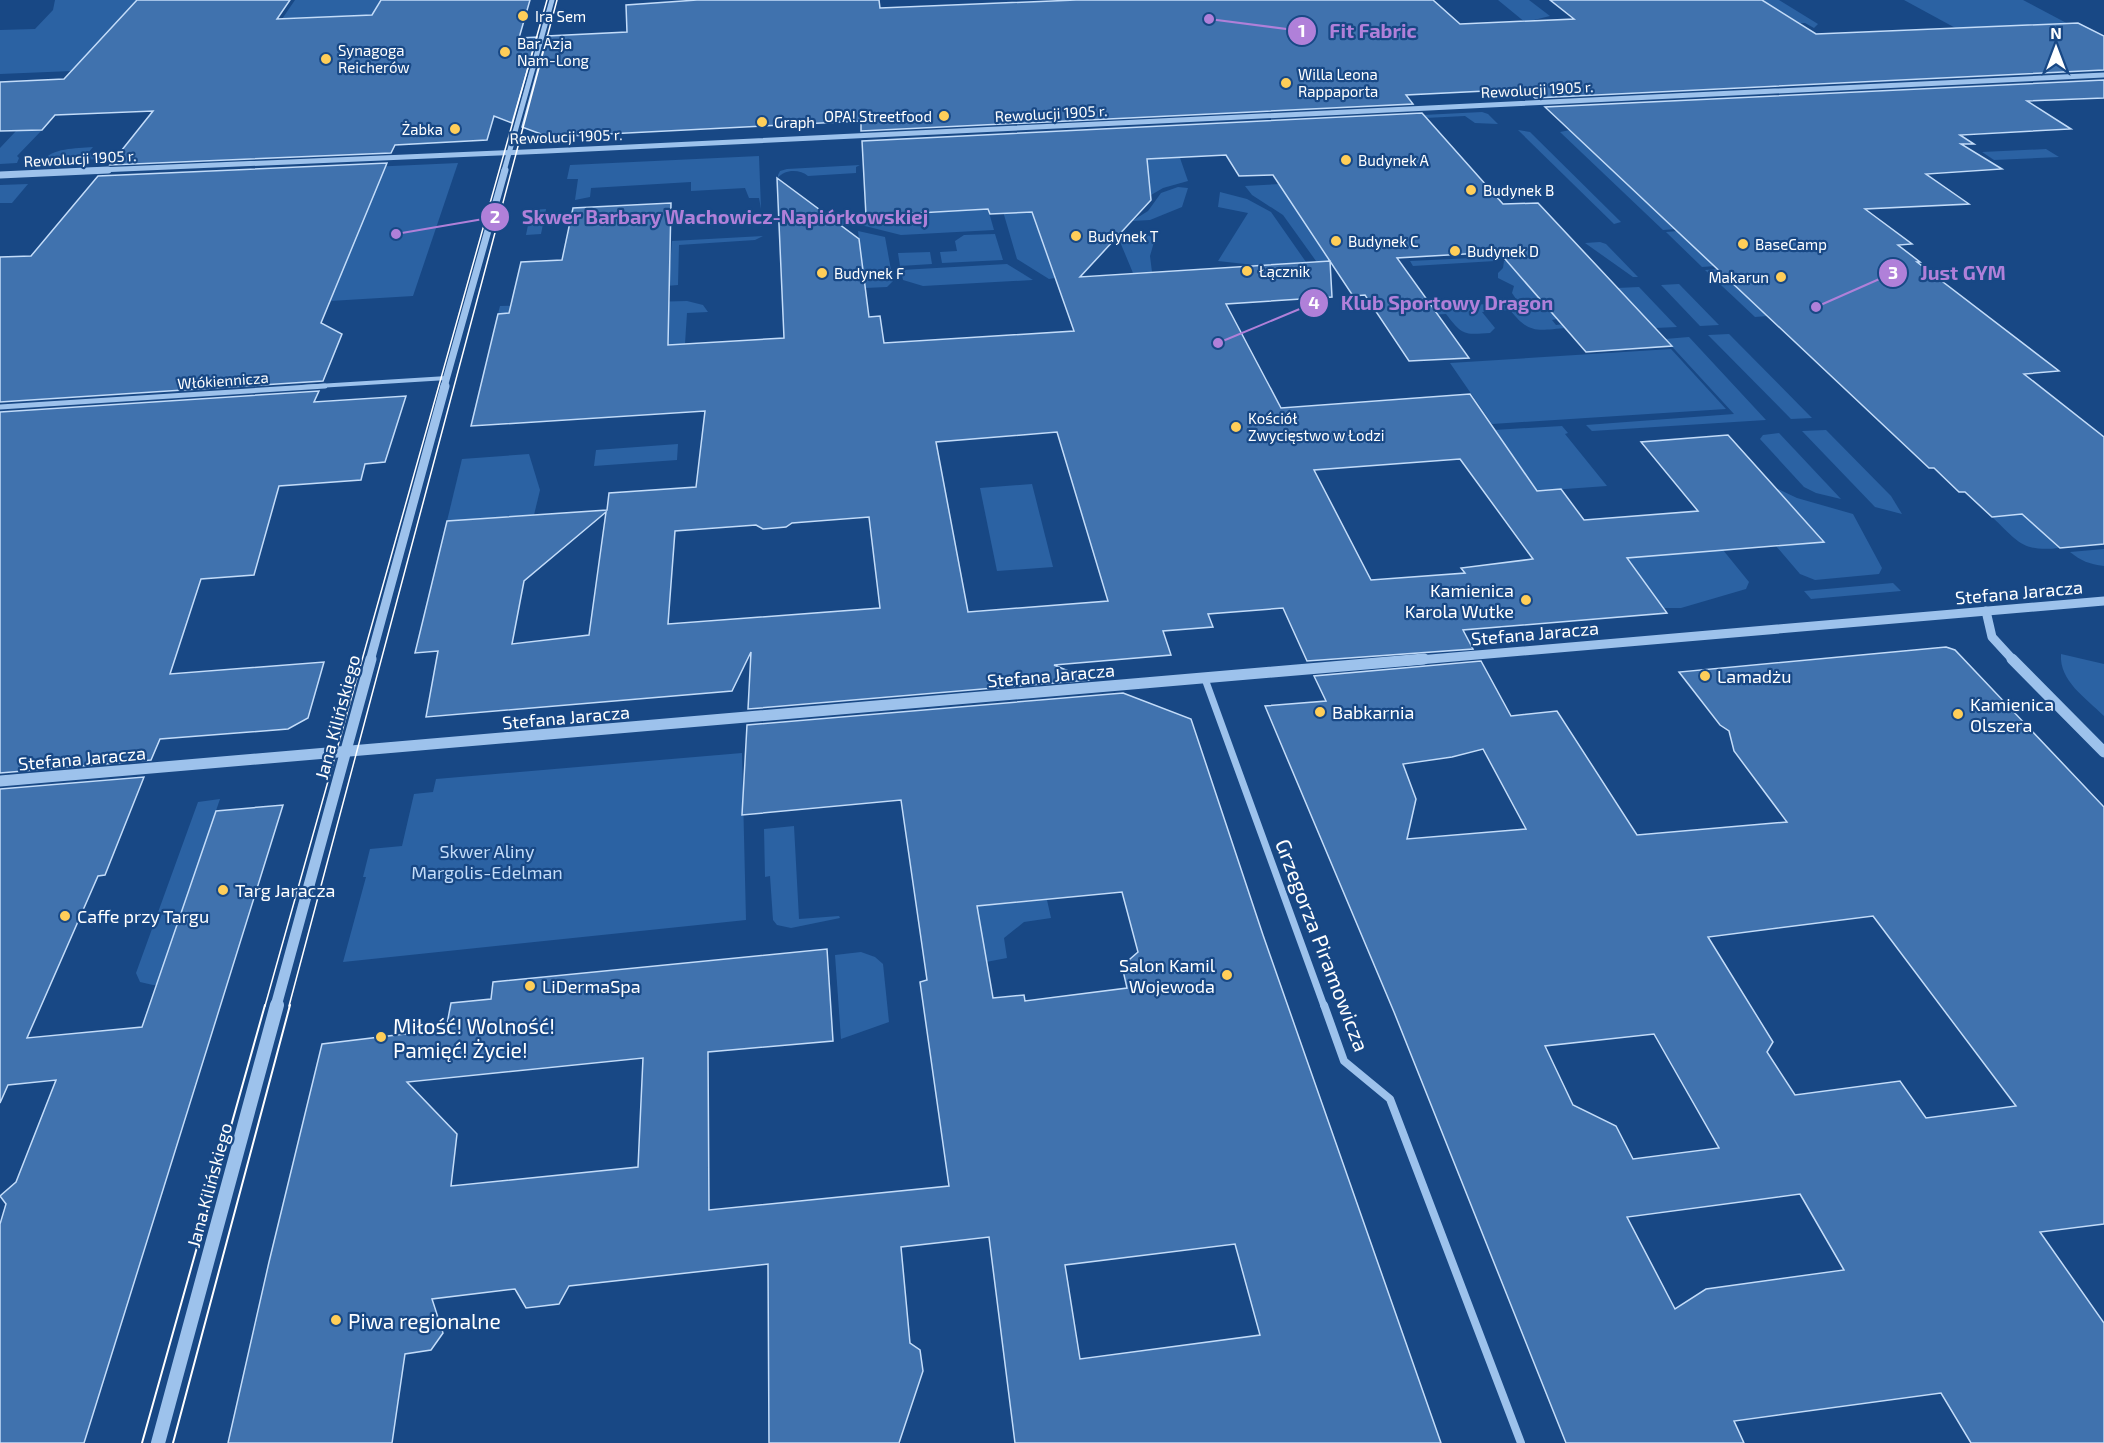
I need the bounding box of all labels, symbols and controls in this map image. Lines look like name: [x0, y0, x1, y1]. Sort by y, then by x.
place label: Ira Sem: [535, 7, 586, 25]
marker: Ira Sem: [516, 9, 530, 23]
callout: Fit Fabric: [1287, 12, 1429, 50]
text: Fit Fabric: [1329, 18, 1417, 42]
north arrow: [2026, 18, 2086, 78]
text: 1: [1298, 19, 1306, 41]
text: N: [2050, 23, 2062, 42]
place label: Bar Azja Nam-Long: [517, 34, 590, 69]
place label: Synagoga Reicherów: [338, 41, 410, 76]
marker: Bar Azja Nam-Long: [498, 45, 512, 59]
marker: Synagoga Reicherów: [319, 52, 333, 66]
place label: Willa Leona Rappaporta: [1298, 65, 1378, 100]
marker: Willa Leona Rappaporta: [1279, 76, 1293, 90]
street label: Rewolucji 1905 r.: [1480, 77, 1594, 102]
street label: Rewolucji 1905 r.: [994, 101, 1108, 126]
place label: OPA! Streetfood: [824, 107, 932, 125]
marker: OPA! Streetfood: [937, 109, 951, 123]
place label: Graph: [774, 113, 815, 131]
marker: Graph: [755, 115, 769, 129]
place label: Żabka: [402, 120, 443, 138]
marker: Żabka: [448, 122, 462, 136]
street label: Rewolucji 1905 r.: [509, 125, 623, 148]
street label: Rewolucji 1905 r.: [23, 146, 137, 171]
place label: Budynek A: [1358, 151, 1430, 169]
marker: Budynek A: [1339, 153, 1353, 167]
place label: Budynek B: [1483, 181, 1554, 199]
marker: Budynek B: [1464, 183, 1478, 197]
callout: Skwer Barbary Wachowicz-Napiórkowskiej: [480, 198, 941, 236]
text: Skwer Barbary Wachowicz-Napiórkowskiej: [522, 204, 928, 229]
text: 2: [490, 205, 500, 227]
place label: Budynek T: [1088, 227, 1159, 245]
marker: Budynek T: [1069, 229, 1083, 243]
place label: Budynek C: [1348, 232, 1419, 250]
marker: Budynek C: [1329, 234, 1343, 248]
place label: BaseCamp: [1755, 235, 1827, 253]
marker: BaseCamp: [1736, 237, 1750, 251]
place label: Budynek D: [1467, 242, 1539, 260]
marker: Budynek D: [1448, 244, 1462, 258]
callout: Just GYM: [1878, 254, 2018, 292]
text: Just GYM: [1920, 260, 2006, 284]
text: 3: [1888, 261, 1898, 283]
place label: Łącznik: [1259, 262, 1310, 280]
place label: Budynek F: [834, 264, 904, 282]
marker: Łącznik: [1240, 264, 1254, 278]
marker: Budynek F: [815, 266, 829, 280]
place label: Makarun: [1708, 268, 1769, 286]
marker: Makarun: [1774, 270, 1788, 284]
callout: Klub Sportowy Dragon: [1299, 284, 1566, 322]
text: Klub Sportowy Dragon: [1341, 290, 1553, 315]
text: 4: [1308, 291, 1320, 313]
street label: Włókiennicza: [177, 368, 269, 392]
place label: Kościół Zwycięstwo w Łodzi: [1248, 409, 1385, 444]
marker: Kościół Zwycięstwo w Łodzi: [1229, 420, 1243, 434]
street label: Stefana Jaracza: [1954, 575, 2084, 609]
place label: Kamienica Karola Wutke: [1405, 579, 1514, 622]
marker: Kamienica Karola Wutke: [1519, 593, 1533, 607]
street label: Stefana Jaracza: [1470, 616, 1600, 650]
street label: Jana Kilińskiego: [310, 652, 364, 782]
street label: Stefana Jaracza: [986, 658, 1116, 692]
place label: Lamadżu: [1717, 665, 1792, 687]
marker: Lamadżu: [1698, 669, 1712, 683]
place label: Kamienica Olszera: [1970, 693, 2054, 736]
street label: Stefana Jaracza: [501, 700, 631, 734]
place label: Babkarnia: [1332, 701, 1414, 723]
marker: Babkarnia: [1313, 705, 1327, 719]
marker: Kamienica Olszera: [1951, 707, 1965, 721]
street label: Stefana Jaracza: [17, 741, 147, 775]
street label: Grzegorza Piramowicza: [1271, 835, 1375, 1055]
park label: Skwer Aliny Margolis-Edelman: [411, 840, 563, 883]
place label: Targ Jaracza: [235, 879, 335, 901]
marker: Targ Jaracza: [216, 883, 230, 897]
place label: Caffe przy Targu: [77, 905, 209, 927]
marker: Caffe przy Targu: [58, 909, 72, 923]
place label: Salon Kamil Wojewoda: [1119, 954, 1216, 997]
marker: Salon Kamil Wojewoda: [1220, 968, 1234, 982]
place label: LiDermaSpa: [542, 975, 641, 997]
marker: LiDermaSpa: [523, 979, 537, 993]
place label: Miłość! Wolność! Pamięć! Życie!: [393, 1013, 555, 1062]
marker: Miłość! Wolność! Pamięć! Życie!: [374, 1030, 388, 1044]
street label: Jana Kilińskiego: [182, 1120, 236, 1250]
place label: Piwa regionalne: [348, 1308, 501, 1333]
marker: Piwa regionalne: [329, 1313, 343, 1327]

